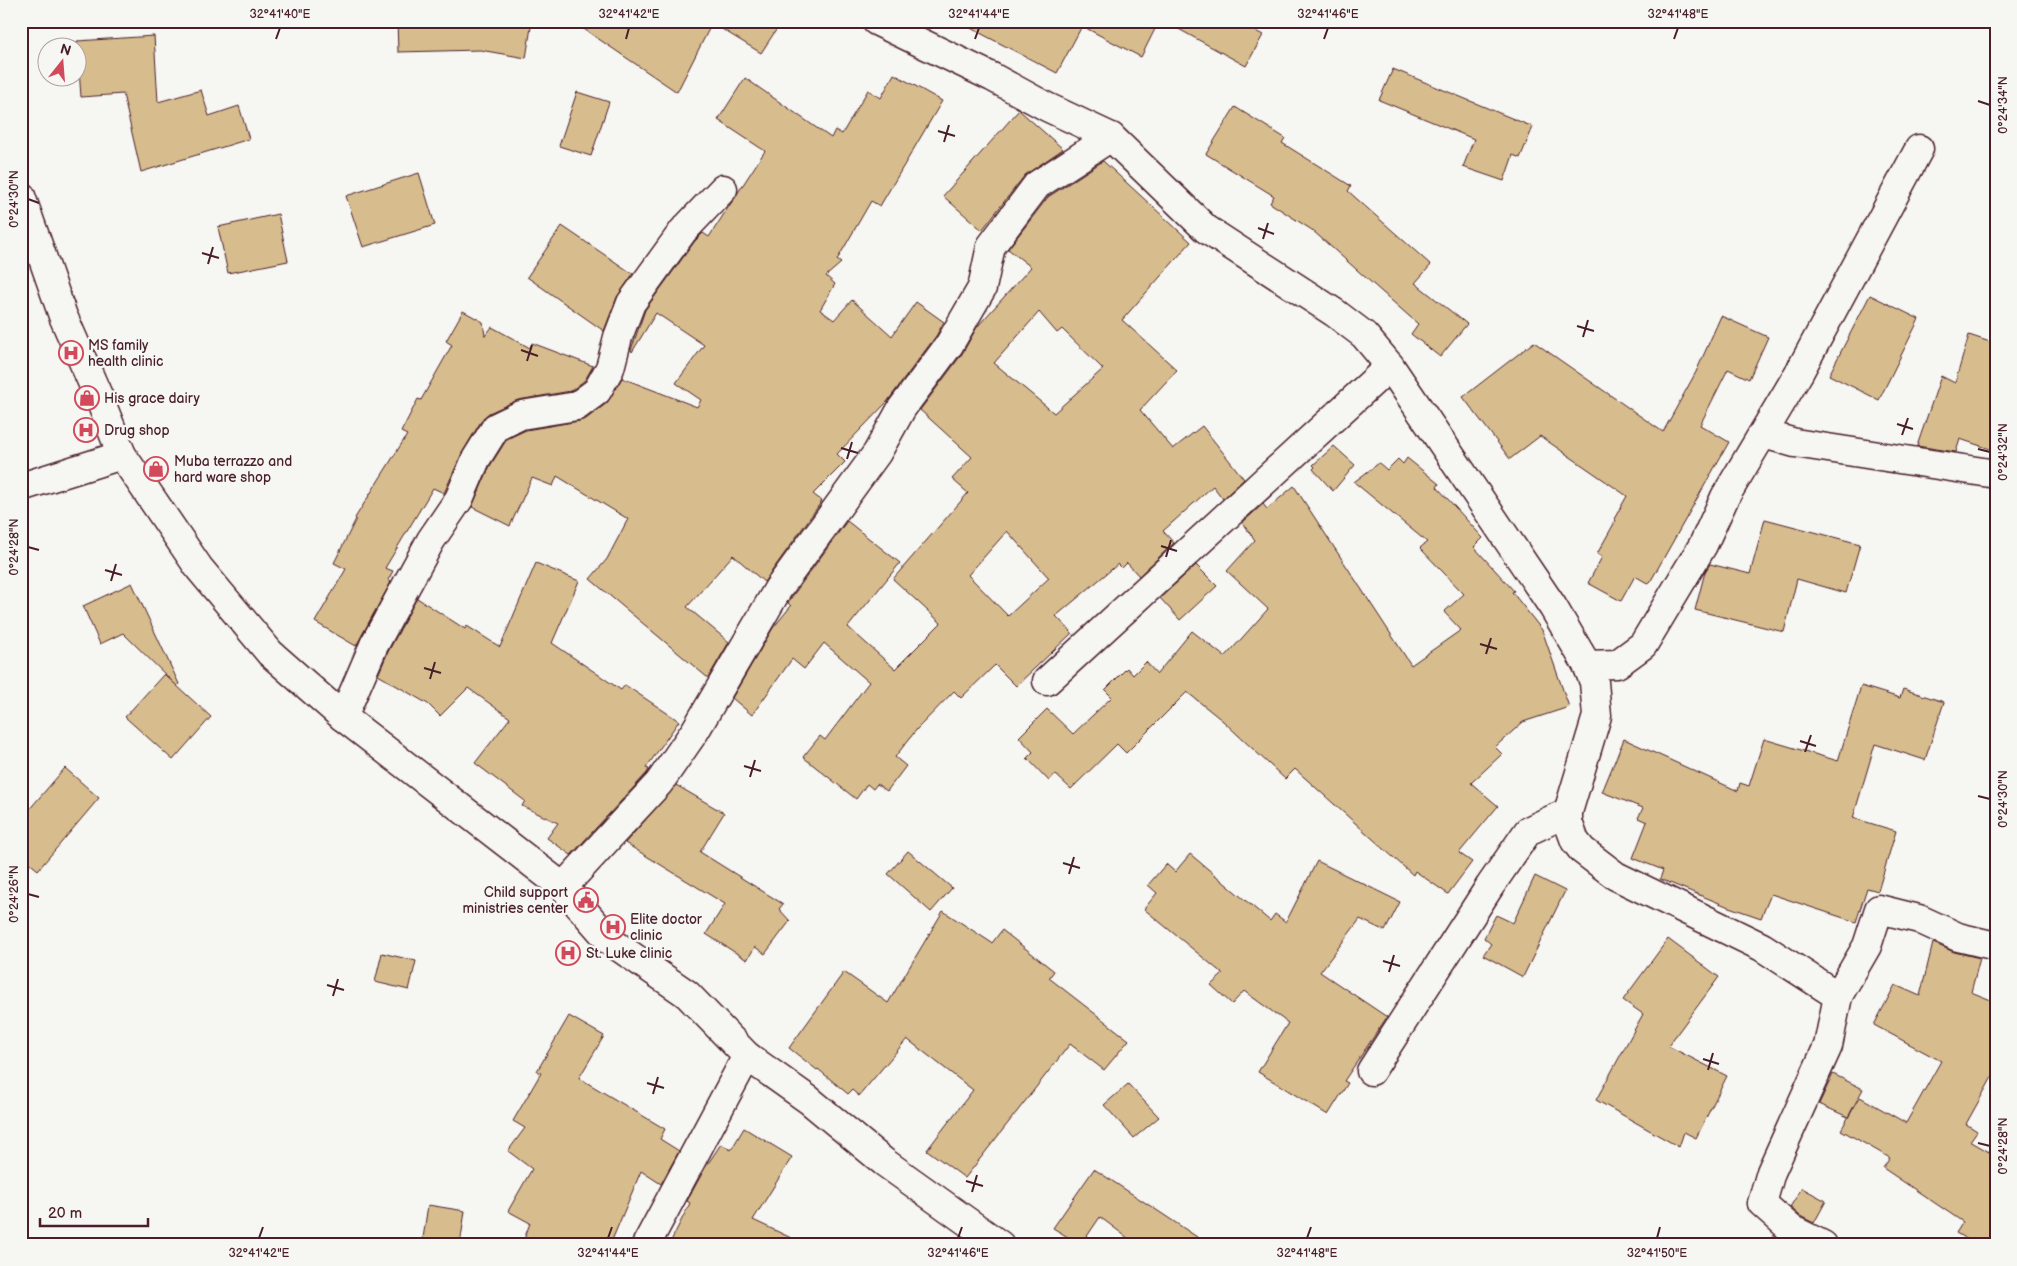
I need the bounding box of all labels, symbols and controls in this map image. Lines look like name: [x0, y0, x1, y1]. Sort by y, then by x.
text: 32°41'40"E: [249, 7, 311, 22]
text: 32°41'42"E: [598, 7, 660, 22]
text: 32°41'44"E: [948, 7, 1010, 22]
text: 32°41'46"E: [1297, 7, 1359, 22]
text: 32°41'48"E: [1648, 7, 1709, 22]
north arrow: [38, 38, 88, 88]
text: N: [58, 40, 73, 60]
text: 0°24'34"N: [1996, 76, 2011, 134]
text: 0°24'30"N: [7, 170, 22, 228]
place label: MS family health clinic: [88, 337, 163, 370]
hospital icon: MS family health clinic: [58, 340, 84, 366]
shop icon: His grace dairy: [74, 385, 100, 411]
place label: His grace dairy: [104, 390, 201, 407]
hospital icon: Drug shop: [73, 417, 99, 443]
place label: Drug shop: [104, 422, 170, 439]
text: 0°24'32"N: [1996, 423, 2011, 481]
place label: Muba terrazzo and hard ware shop: [174, 453, 292, 486]
shop icon: Muba terrazzo and hard ware shop: [143, 456, 169, 482]
text: 0°24'28"N: [7, 518, 22, 576]
text: 0°24'30"N: [1996, 770, 2011, 828]
text: 0°24'26"N: [7, 865, 22, 923]
place label: Child support ministries center: [463, 884, 569, 917]
public building icon: Child support ministries center: [573, 887, 599, 913]
place label: Elite doctor clinic: [630, 911, 703, 944]
hospital icon: Elite doctor clinic: [600, 914, 626, 940]
hospital icon: St. Luke clinic: [555, 940, 581, 966]
place label: St. Luke clinic: [586, 945, 672, 962]
text: 0°24'28"N: [1996, 1117, 2011, 1175]
scale bar: [40, 1196, 148, 1228]
text: 20 m: [48, 1204, 82, 1223]
text: 32°41'42"E: [228, 1246, 290, 1261]
text: 32°41'44"E: [577, 1246, 639, 1261]
text: 32°41'46"E: [927, 1246, 989, 1261]
text: 32°41'48"E: [1277, 1246, 1338, 1261]
text: 32°41'50"E: [1627, 1246, 1687, 1261]

